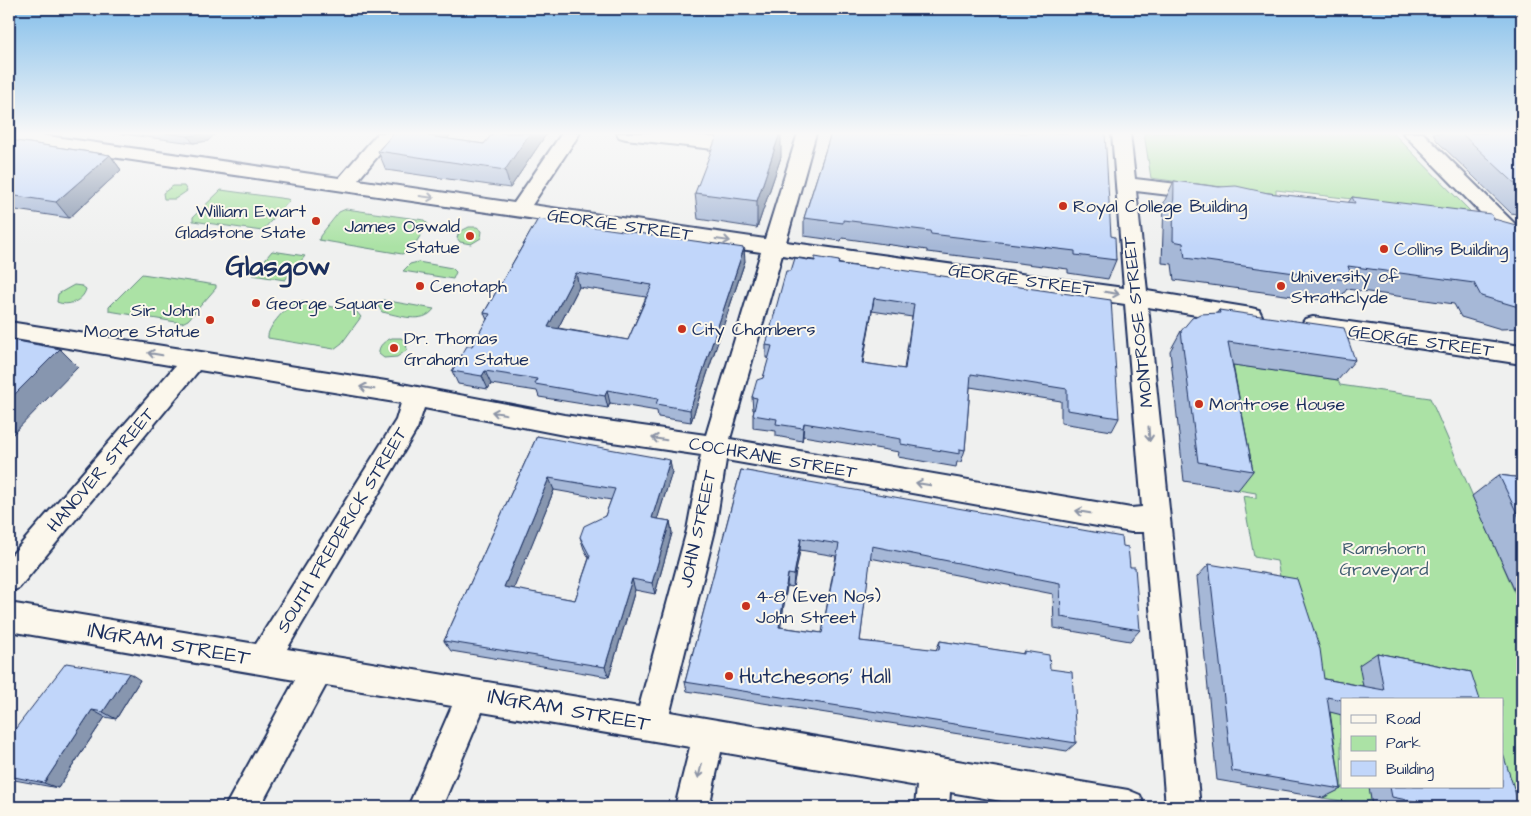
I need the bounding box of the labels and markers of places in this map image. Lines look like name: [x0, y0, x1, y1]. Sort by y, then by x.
place label: Royal College Building: [1073, 194, 1247, 220]
place label: William Ewart Gladstone State: [175, 199, 307, 245]
marker: Royal College Building: [1057, 200, 1069, 212]
place label: James Oswald Statue: [344, 214, 460, 260]
marker: William Ewart Gladstone State: [310, 215, 322, 227]
marker: James Oswald Statue: [464, 230, 476, 242]
place label: Collins Building: [1394, 237, 1508, 263]
marker: Collins Building: [1378, 243, 1390, 255]
place label: University of Strathclyde: [1291, 264, 1399, 311]
place label: Cenotaph: [430, 274, 507, 299]
marker: Cenotaph: [414, 280, 426, 292]
marker: University of Strathclyde: [1275, 280, 1287, 292]
place label: George Square: [266, 291, 394, 317]
marker: George Square: [250, 297, 262, 309]
place label: Sir John Moore Statue: [84, 298, 200, 344]
marker: Sir John Moore Statue: [204, 314, 216, 326]
place label: City Chambers: [692, 317, 815, 343]
marker: City Chambers: [676, 323, 688, 335]
place label: Dr. Thomas Graham Statue: [404, 326, 529, 372]
marker: Dr. Thomas Graham Statue: [388, 342, 400, 354]
place label: Montrose House: [1209, 392, 1346, 417]
marker: Montrose House: [1193, 398, 1205, 410]
place label: 4-8 (Even Nos) John Street: [756, 584, 881, 630]
marker: 4-8 (Even Nos) John Street: [740, 600, 752, 612]
place label: Hutchesons' Hall: [739, 662, 891, 691]
marker: Hutchesons' Hall: [723, 670, 735, 682]

